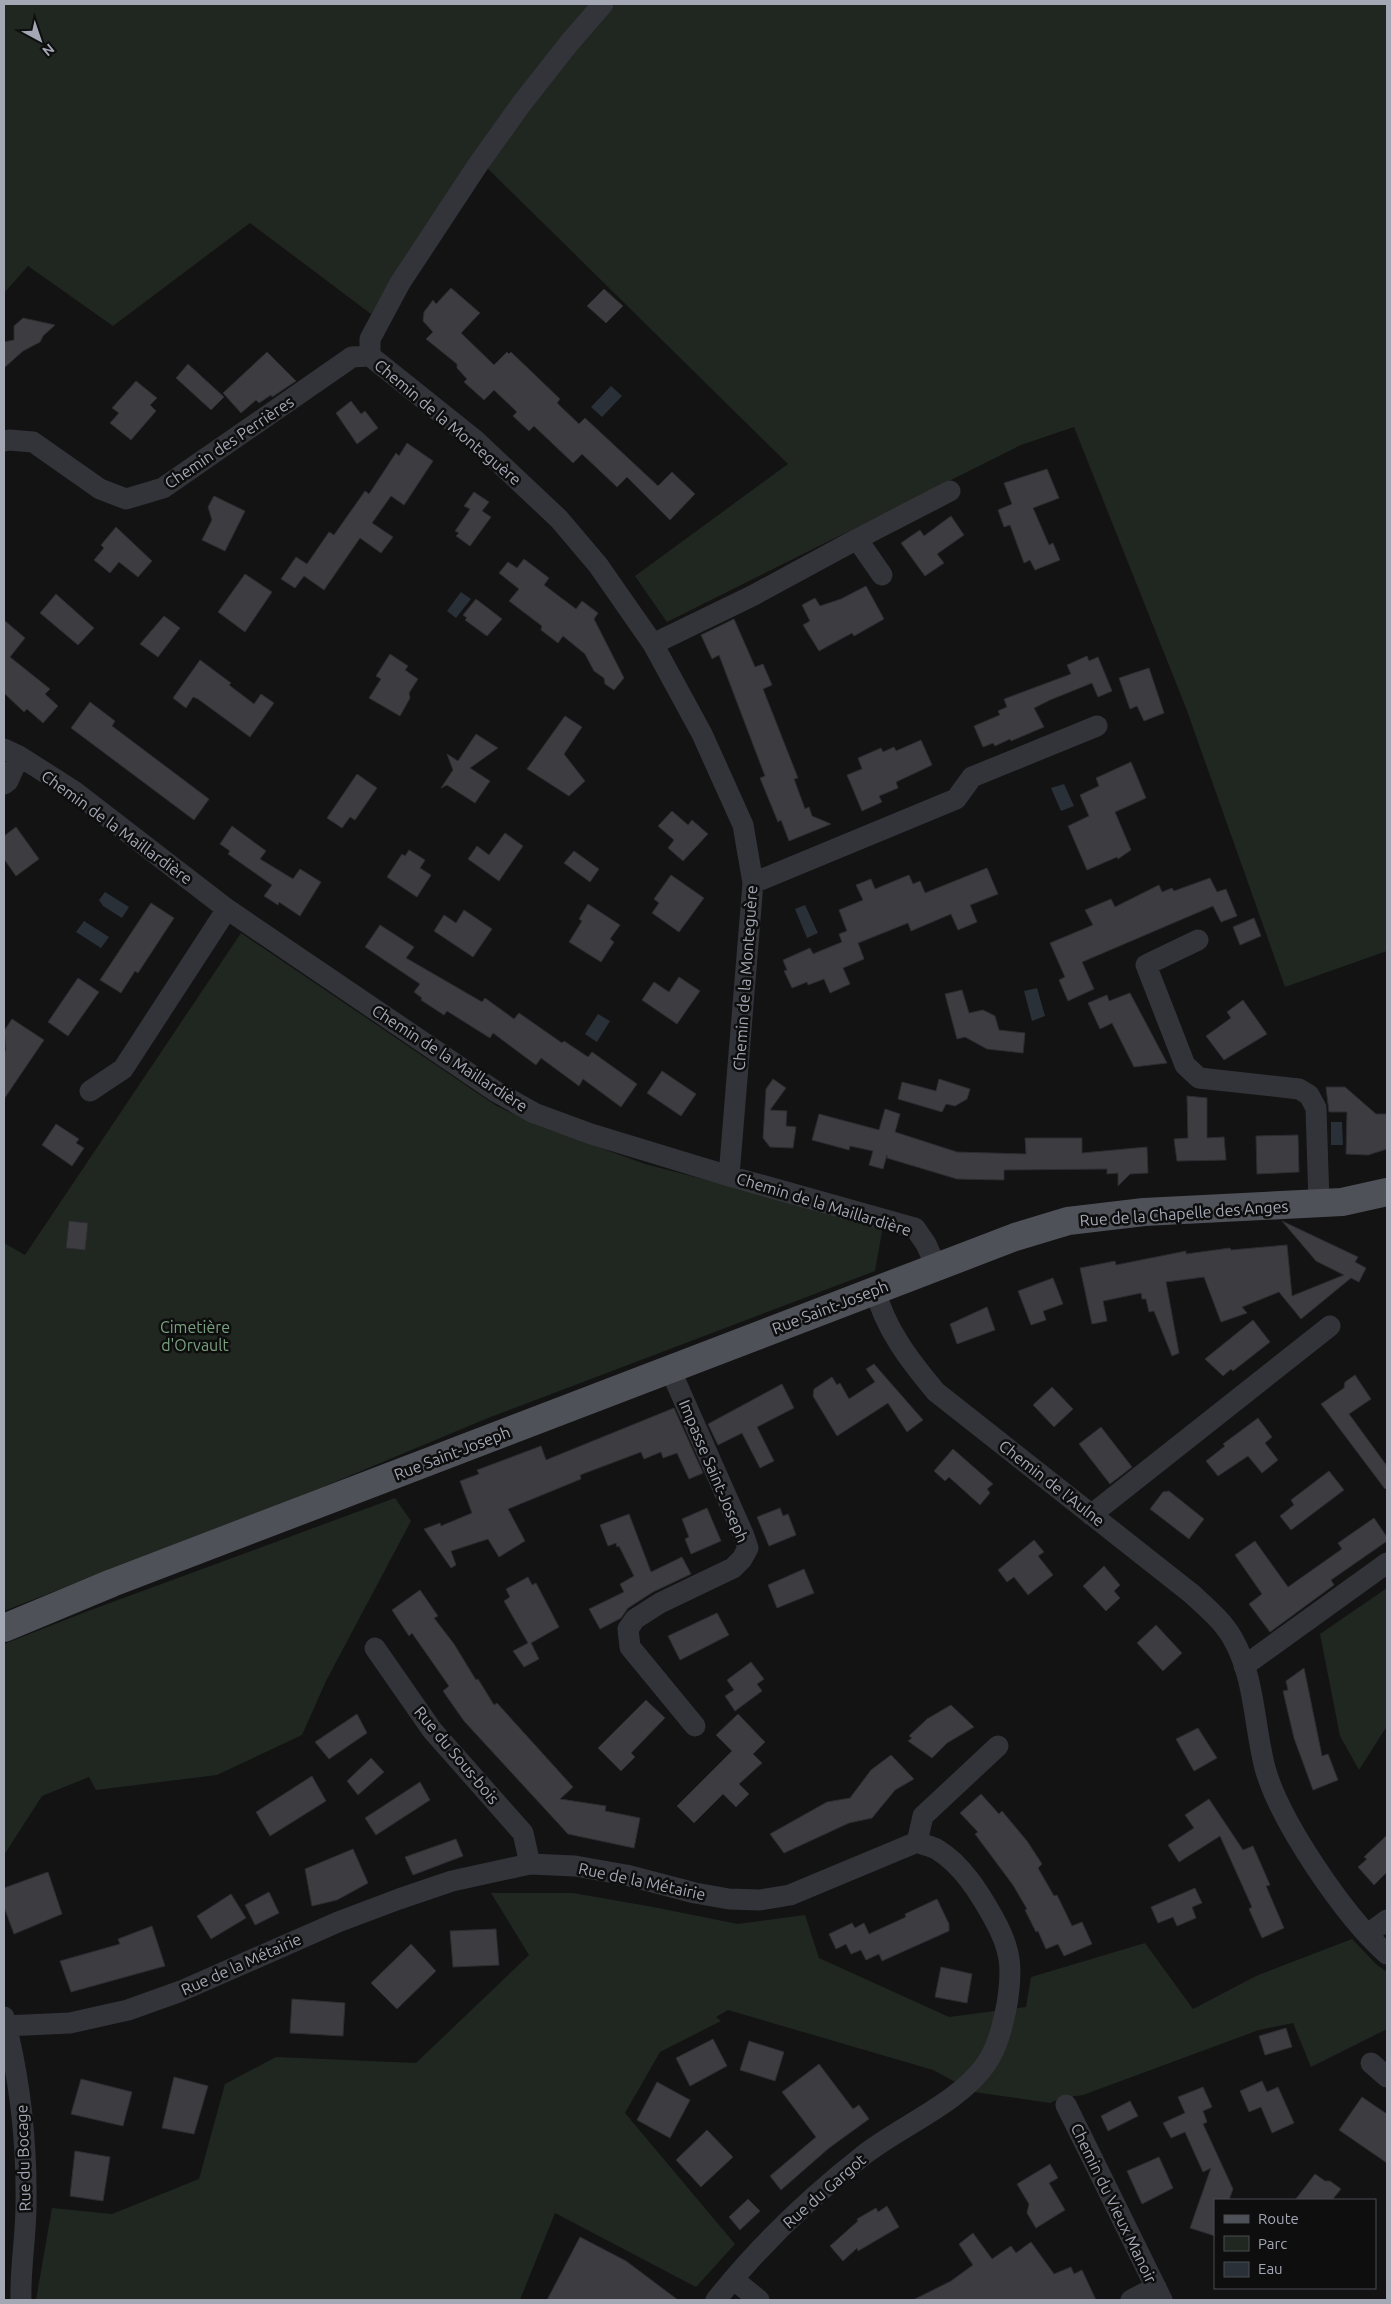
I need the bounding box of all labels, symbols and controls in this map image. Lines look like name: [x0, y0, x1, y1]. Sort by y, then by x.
north arrow: [15, 15, 65, 65]
text: N: [39, 40, 58, 59]
street label: Chemin de la Monteguère: [371, 355, 525, 489]
street label: Chemin des Perrières: [161, 392, 297, 492]
street label: Chemin de la Maillardière: [38, 766, 196, 888]
street label: Chemin de la Monteguère: [730, 885, 760, 1071]
street label: Chemin de la Maillardière: [369, 1001, 531, 1115]
street label: Chemin de la Maillardière: [734, 1169, 914, 1239]
street label: Rue de la Chapelle des Anges: [1079, 1197, 1289, 1229]
street label: Rue Saint-Joseph: [769, 1277, 891, 1337]
park label: Cimetière d'Orvault: [160, 1318, 230, 1354]
street label: Impasse Saint-Joseph: [676, 1397, 752, 1545]
street label: Rue Saint-Joseph: [391, 1423, 513, 1483]
street label: Chemin de l'Aulne: [996, 1436, 1108, 1530]
street label: Rue du Sous-bois: [411, 1703, 503, 1807]
street label: Rue de la Métairie: [577, 1859, 707, 1903]
street label: Rue de la Métairie: [178, 1929, 304, 1999]
street label: Rue du Bocage: [12, 2104, 34, 2212]
street label: Chemin du Vieux Manoir: [1067, 2120, 1161, 2286]
street label: Rue du Gargot: [779, 2150, 869, 2232]
legend: [1214, 2199, 1376, 2289]
text: Route: [1258, 2210, 1299, 2227]
text: Parc: [1258, 2235, 1287, 2252]
text: Eau: [1258, 2260, 1283, 2277]

